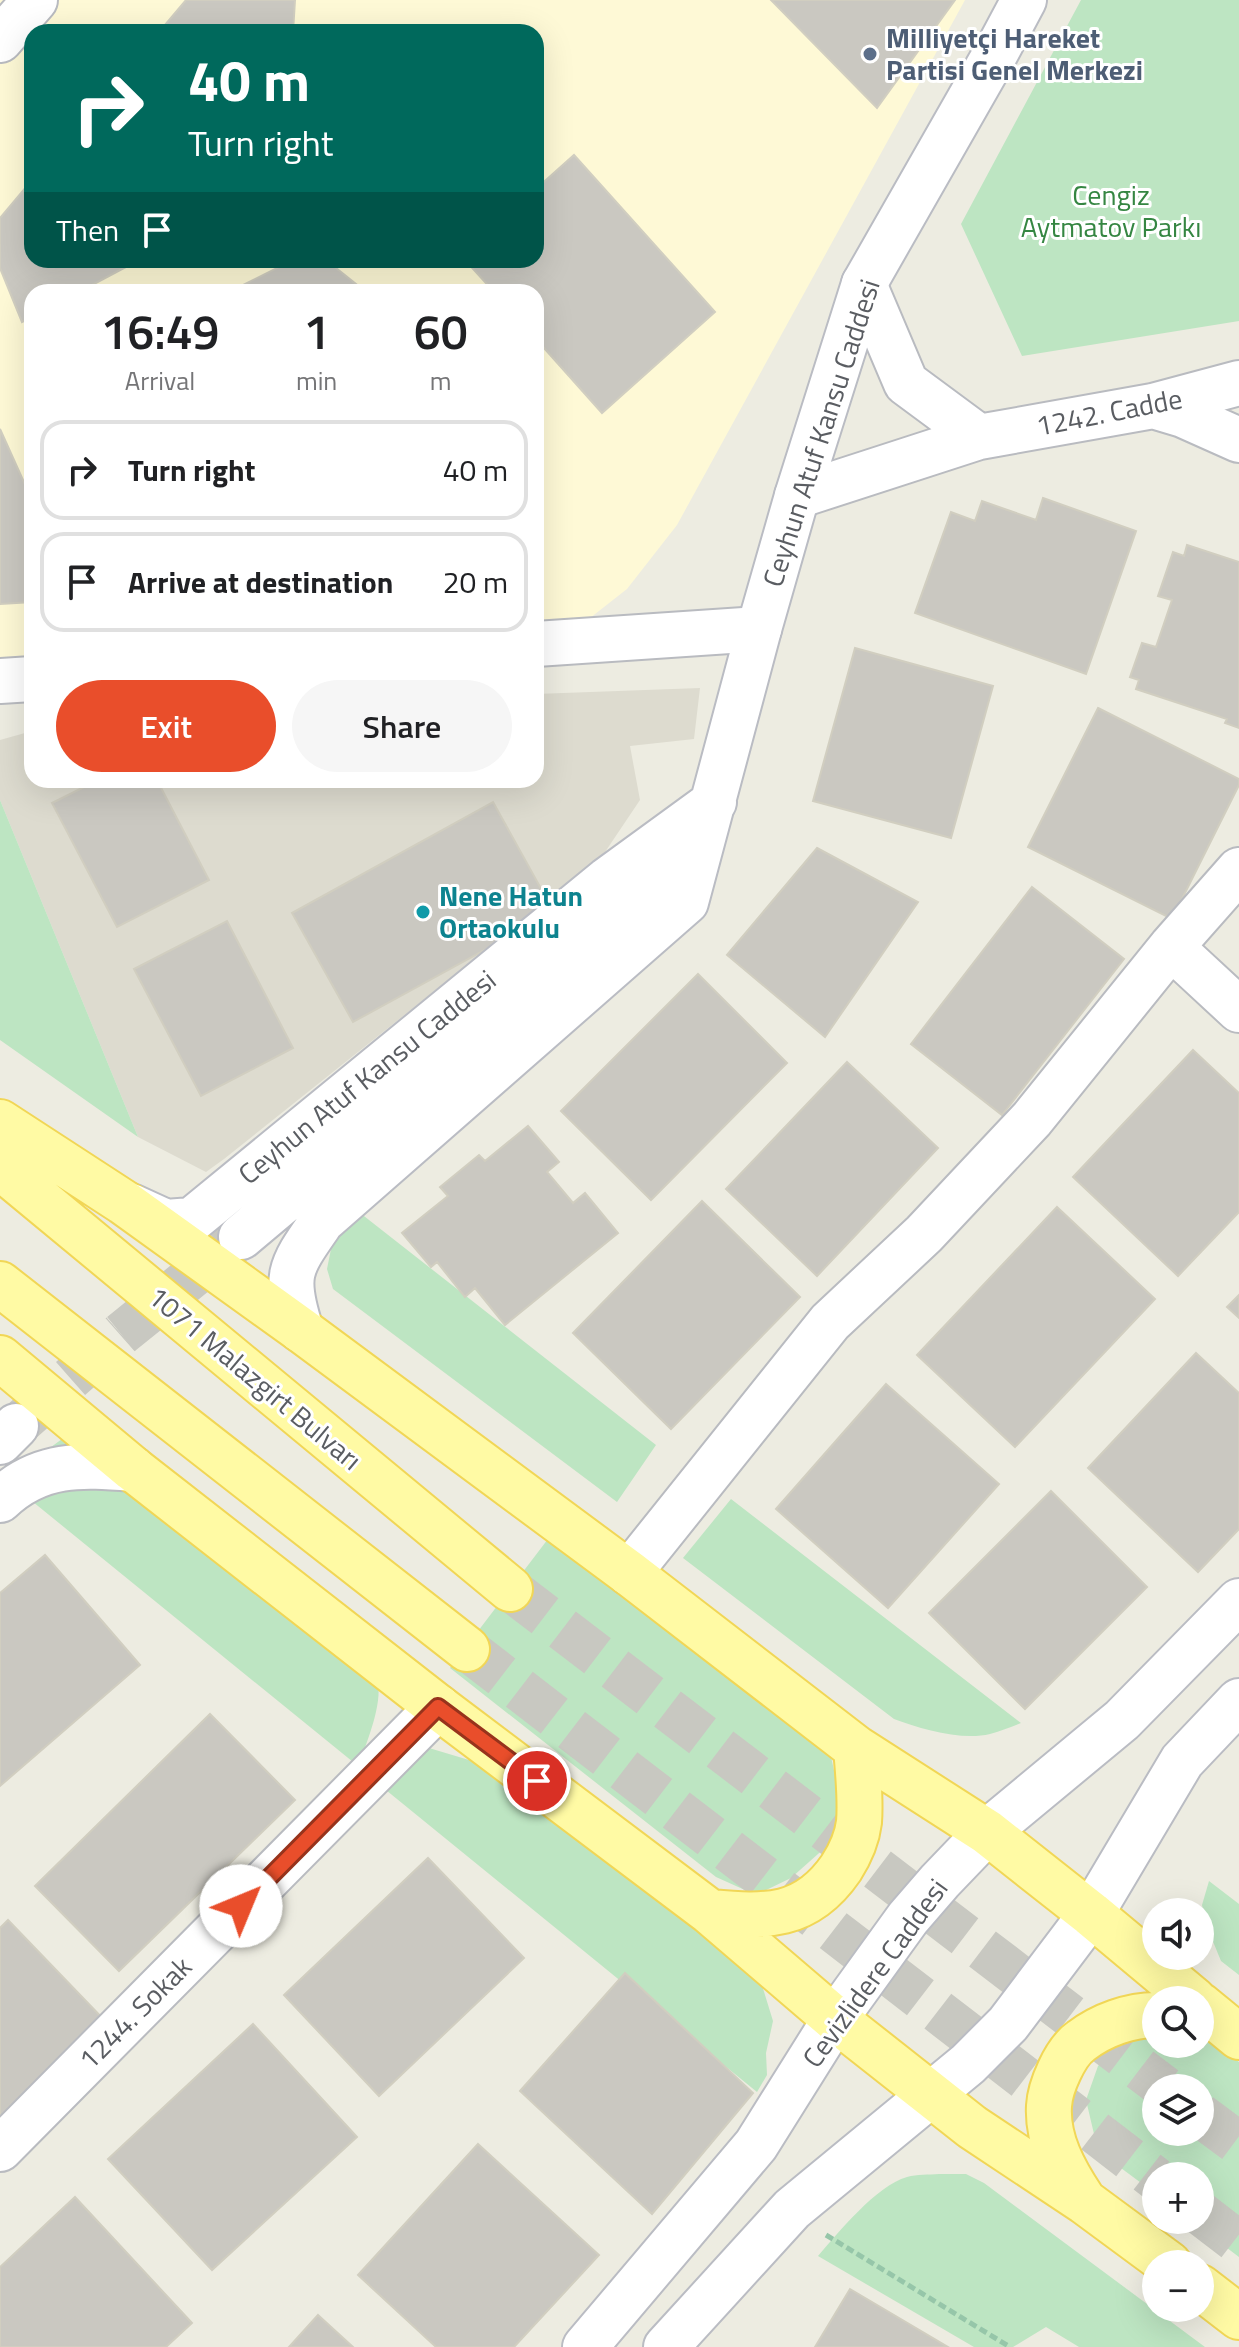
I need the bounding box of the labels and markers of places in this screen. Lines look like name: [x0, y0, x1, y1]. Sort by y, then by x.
place label: Milliyetçi Hareket Partisi Genel Merkezi: [886, 16, 1143, 91]
marker: Milliyetçi Hareket Partisi Genel Merkezi: [861, 45, 879, 63]
place label: Nene Hatun Ortaokulu: [439, 874, 583, 949]
marker: Nene Hatun Ortaokulu: [414, 903, 432, 921]
pin: [503, 1747, 571, 1815]

